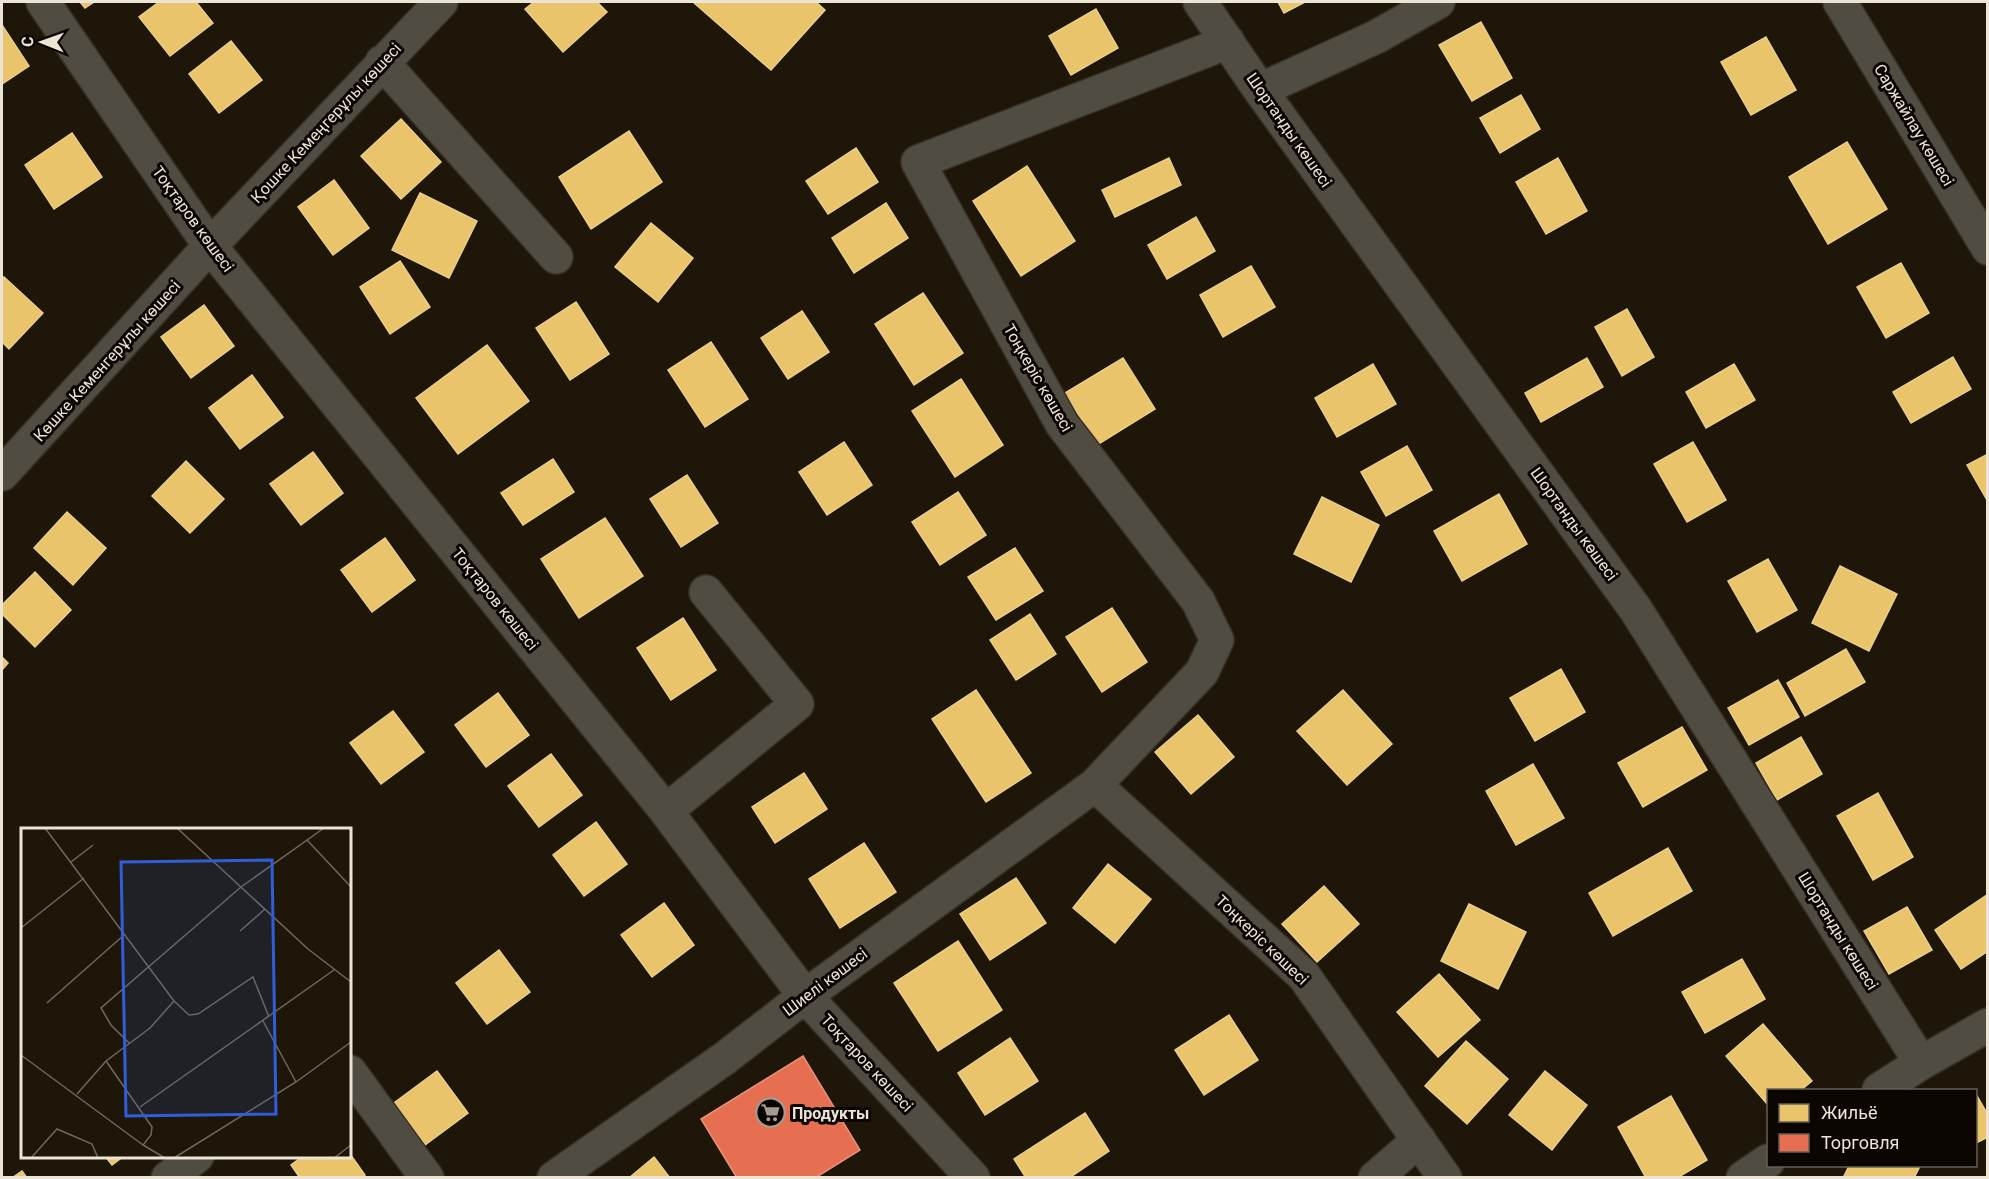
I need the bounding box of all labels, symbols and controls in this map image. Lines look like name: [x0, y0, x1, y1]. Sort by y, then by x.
north arrow: [12, 12, 72, 72]
text: С: [18, 36, 37, 47]
street label: Қошке Кемеңгерұлы көшесі: [247, 39, 405, 207]
street label: Саржайлау көшесі: [1870, 61, 1958, 189]
street label: Шортанды көшесі: [1242, 69, 1336, 191]
street label: Тоқтаров көшесі: [148, 162, 238, 276]
street label: Көшке Кеменгерұлы көшесі: [30, 277, 184, 445]
street label: Тоңкерiс көшесі: [999, 321, 1077, 435]
street label: Шортанды көшесі: [1527, 464, 1621, 584]
street label: Тоқтаров көшесі: [448, 544, 542, 654]
inset map: [21, 828, 351, 1158]
street label: Шортанды көшесі: [1794, 869, 1882, 993]
street label: Тоңкерiс көшесі: [1212, 891, 1312, 989]
street label: Шиелі көшесі: [779, 944, 871, 1020]
street label: Тоқтаров көшесі: [817, 1010, 917, 1116]
legend: [1767, 1089, 1977, 1167]
supermarket icon: Продукты: [755, 1097, 787, 1129]
text: Жильё: [1821, 1102, 1877, 1123]
place label: Продукты: [792, 1104, 869, 1123]
text: Торговля: [1821, 1132, 1899, 1153]

